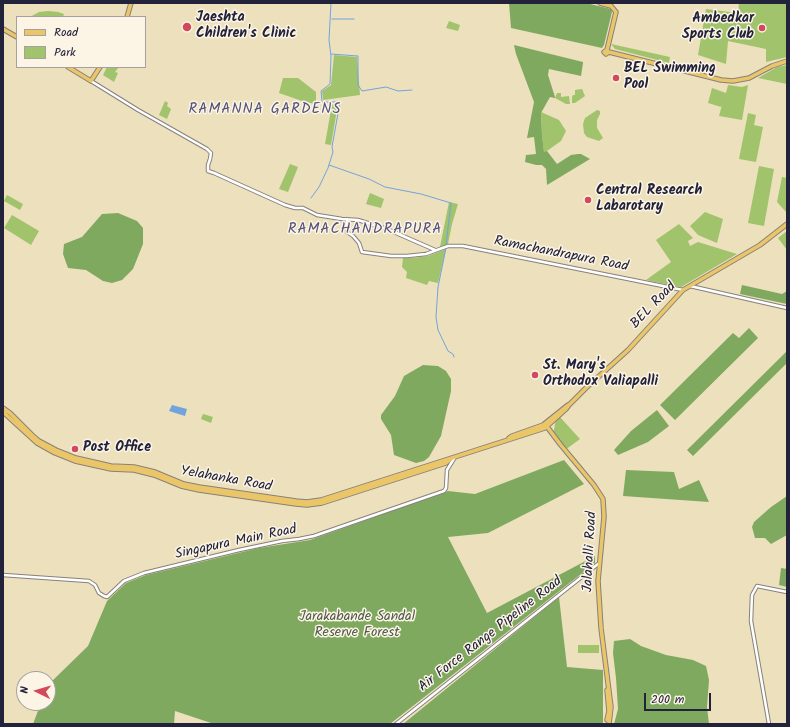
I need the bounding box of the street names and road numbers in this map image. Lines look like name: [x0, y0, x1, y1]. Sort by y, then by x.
street label: Ramachandrapura Road: [492, 234, 630, 276]
street label: BEL Road: [628, 279, 680, 333]
street label: Yelahanka Road: [179, 464, 273, 496]
street label: Jalahalli Road: [580, 511, 602, 593]
street label: Singapura Main Road: [174, 522, 298, 564]
street label: Air Force Range Pipeline Road: [416, 574, 566, 696]

